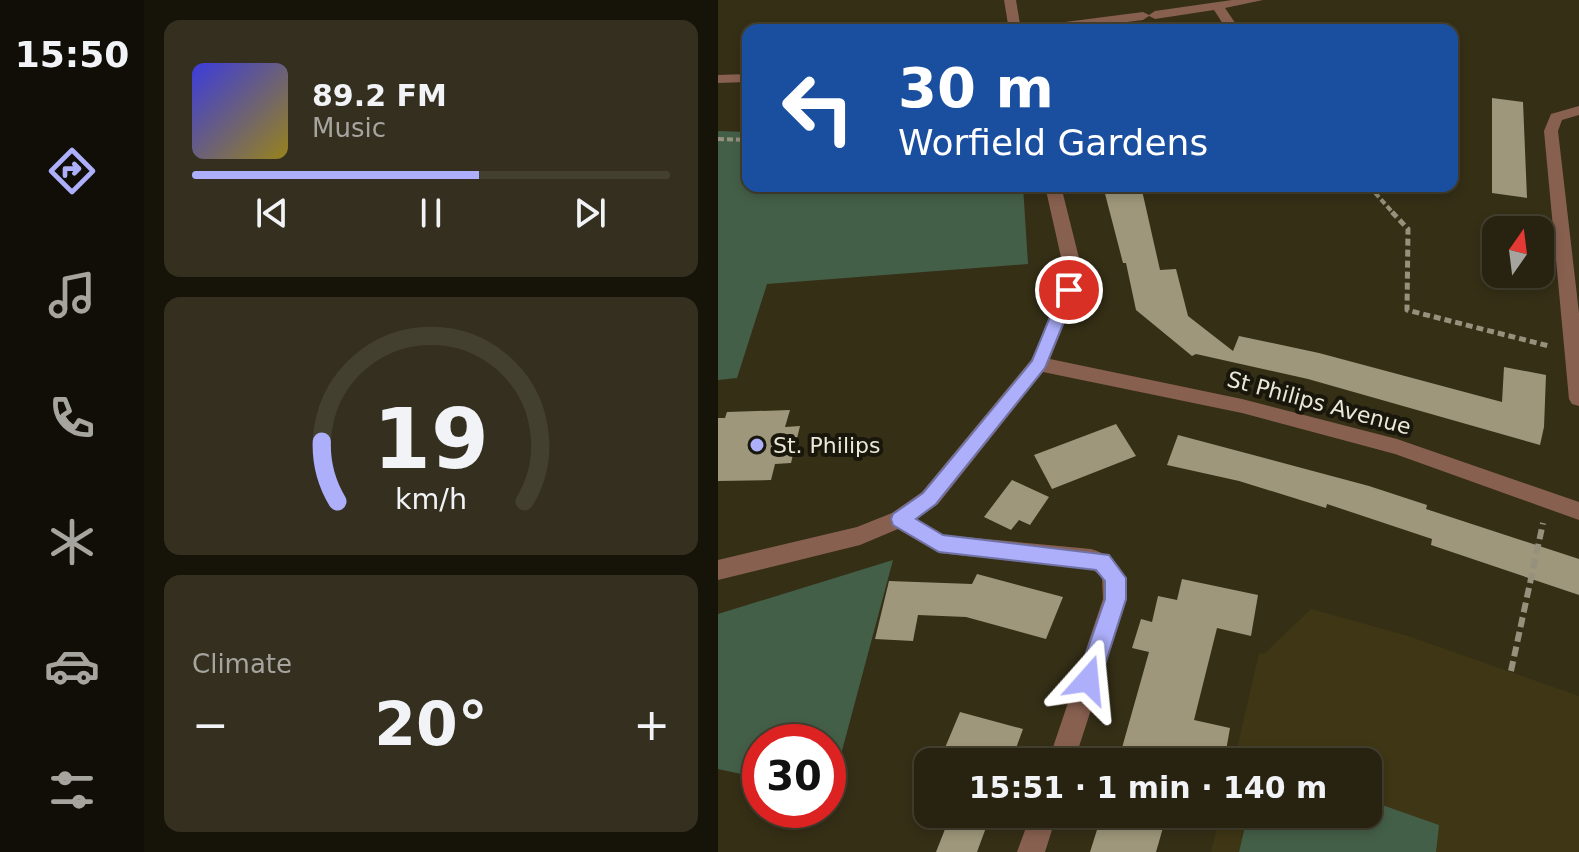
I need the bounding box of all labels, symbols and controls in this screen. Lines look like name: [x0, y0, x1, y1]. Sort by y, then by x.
text: 15:50: [15, 34, 129, 75]
text: 30 m: [898, 55, 1054, 120]
icon: left: [766, 56, 870, 160]
text: 89.2 FM: [312, 78, 447, 113]
text: Music: [312, 113, 386, 143]
text: Worfield Gardens: [898, 122, 1208, 163]
icon: directions: [44, 143, 100, 199]
icon: previous: [250, 191, 294, 235]
icon: pause: [409, 191, 453, 235]
icon: next: [568, 191, 612, 235]
north arrow: [1482, 216, 1554, 288]
map controls: [1482, 216, 1554, 288]
pin: [1035, 256, 1103, 324]
icon: music: [44, 267, 100, 323]
icon: arrive: [1047, 268, 1091, 312]
street label: St Philips Avenue: [1224, 366, 1414, 440]
icon: phone: [44, 390, 100, 446]
text: 19: [373, 391, 489, 488]
place label: St. Philips: [773, 433, 881, 458]
marker: St. Philips: [748, 436, 766, 454]
text: km/h: [395, 482, 467, 516]
icon: climate: [44, 514, 100, 570]
icon: car: [44, 638, 100, 694]
position arrow: [1046, 638, 1130, 722]
text: Climate: [192, 649, 292, 679]
text: 20°: [374, 689, 488, 759]
text: −: [192, 699, 229, 750]
text: +: [633, 699, 670, 750]
speed limit sign: 30: [742, 724, 846, 828]
icon: filters: [44, 762, 100, 818]
text: 15:51 · 1 min · 140 m: [969, 770, 1327, 805]

